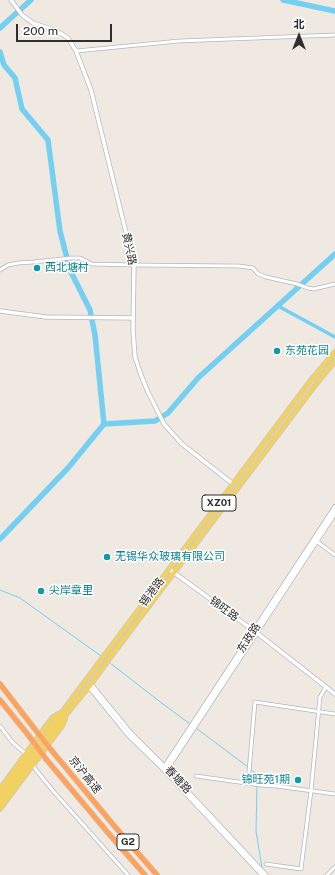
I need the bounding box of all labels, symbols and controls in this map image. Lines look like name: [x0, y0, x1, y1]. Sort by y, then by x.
scale bar: [18, 16, 114, 42]
north arrow: [279, 16, 319, 56]
text: 北: [294, 18, 305, 30]
text: 200 m: [23, 24, 58, 38]
street label: 黄兴路: [119, 231, 139, 267]
place label: 西北塘村: [45, 261, 89, 275]
marker: 西北塘村: [32, 263, 42, 273]
place label: 东苑花园: [285, 344, 329, 358]
marker: 东苑花园: [272, 346, 282, 356]
road number: XZ01: [202, 495, 236, 511]
place label: 无锡华众玻璃有限公司: [115, 550, 225, 564]
marker: 无锡华众玻璃有限公司: [102, 552, 112, 562]
street label: 锡港路: [137, 575, 167, 609]
place label: 尖岸章里: [49, 584, 93, 598]
marker: 尖岸章里: [36, 586, 46, 596]
street label: 锦旺路: [207, 594, 241, 624]
street label: 东政路: [234, 621, 264, 655]
street label: 京沪高速: [66, 754, 104, 796]
street label: 春塘路: [162, 763, 194, 797]
place label: 锦旺苑1期: [242, 773, 290, 787]
marker: 锦旺苑1期: [293, 775, 303, 785]
road number: G2: [117, 834, 139, 850]

